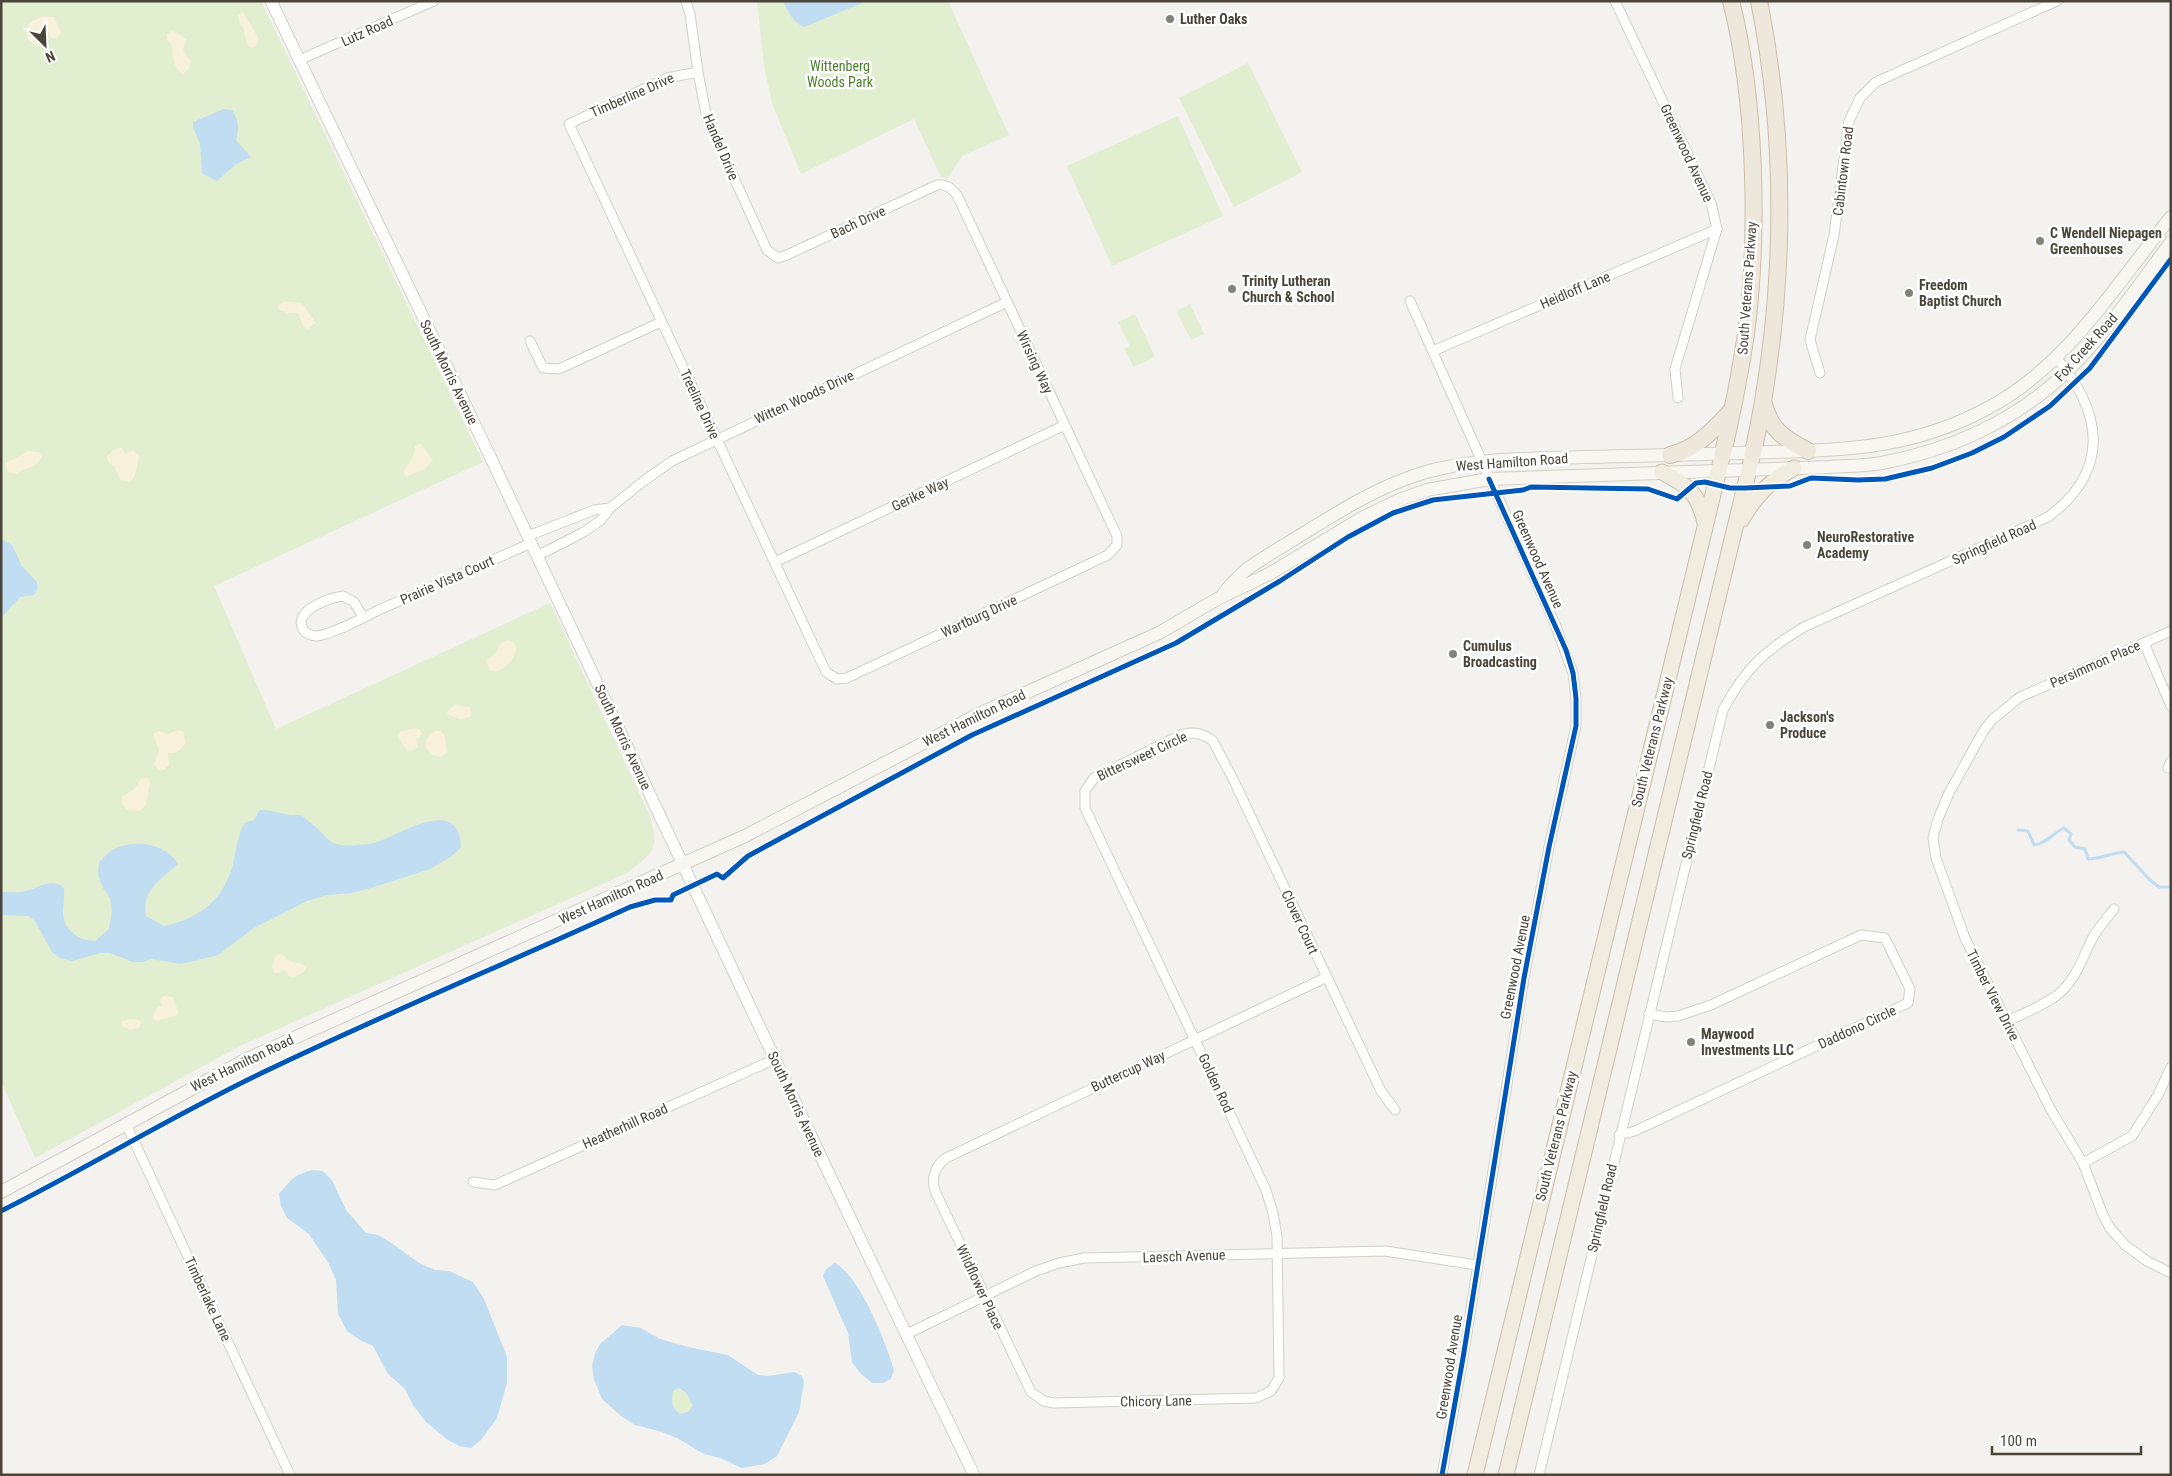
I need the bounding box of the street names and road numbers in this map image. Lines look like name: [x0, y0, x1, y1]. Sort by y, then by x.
street label: Lutz Road: [339, 13, 395, 49]
street label: Timberline Drive: [588, 69, 677, 121]
street label: Greenwood Avenue: [1657, 102, 1717, 205]
street label: Handel Drive: [700, 112, 742, 183]
street label: Cabintown Road: [1830, 125, 1856, 217]
street label: Bach Drive: [828, 202, 888, 242]
street label: South Veterans Parkway: [1734, 221, 1760, 355]
street label: Heidloff Lane: [1538, 268, 1613, 312]
street label: Fox Creek Road: [2051, 310, 2121, 384]
street label: South Morris Avenue: [417, 317, 481, 427]
street label: Wirsing Way: [1013, 328, 1057, 396]
street label: Treeline Drive: [677, 367, 723, 442]
street label: Witten Woods Drive: [752, 367, 857, 427]
street label: West Hamilton Road: [1455, 450, 1569, 474]
street label: Gerike Way: [889, 474, 951, 514]
street label: Greenwood Avenue: [1509, 507, 1567, 611]
street label: Springfield Road: [1950, 516, 2038, 568]
street label: Prairie Vista Court: [398, 552, 496, 608]
street label: Wartburg Drive: [939, 591, 1020, 641]
street label: Persimmon Place: [2047, 637, 2143, 691]
street label: South Veterans Parkway: [1628, 675, 1676, 809]
street label: South Morris Avenue: [592, 682, 655, 793]
street label: West Hamilton Road: [920, 686, 1028, 750]
street label: Bittersweet Circle: [1094, 728, 1190, 784]
street label: Springfield Road: [1678, 769, 1716, 861]
street label: West Hamilton Road: [556, 867, 666, 927]
street label: Clover Court: [1278, 888, 1322, 956]
street label: Greenwood Avenue: [1497, 913, 1533, 1021]
street label: Timber View Drive: [1963, 947, 2023, 1044]
street label: Daddono Circle: [1815, 1002, 1899, 1052]
street label: West Hamilton Road: [188, 1031, 296, 1095]
street label: Buttercup Way: [1089, 1047, 1168, 1095]
street label: South Morris Avenue: [765, 1049, 828, 1160]
street label: Golden Rod: [1195, 1051, 1237, 1115]
street label: South Veterans Parkway: [1532, 1069, 1580, 1203]
street label: Heatherhill Road: [580, 1100, 670, 1152]
street label: Springfield Road: [1584, 1162, 1620, 1254]
street label: Wildflower Place: [953, 1242, 1007, 1332]
street label: Laesch Avenue: [1142, 1247, 1226, 1265]
street label: Timberlake Lane: [181, 1254, 235, 1344]
street label: Greenwood Avenue: [1433, 1313, 1465, 1421]
street label: Chicory Lane: [1120, 1392, 1192, 1410]

